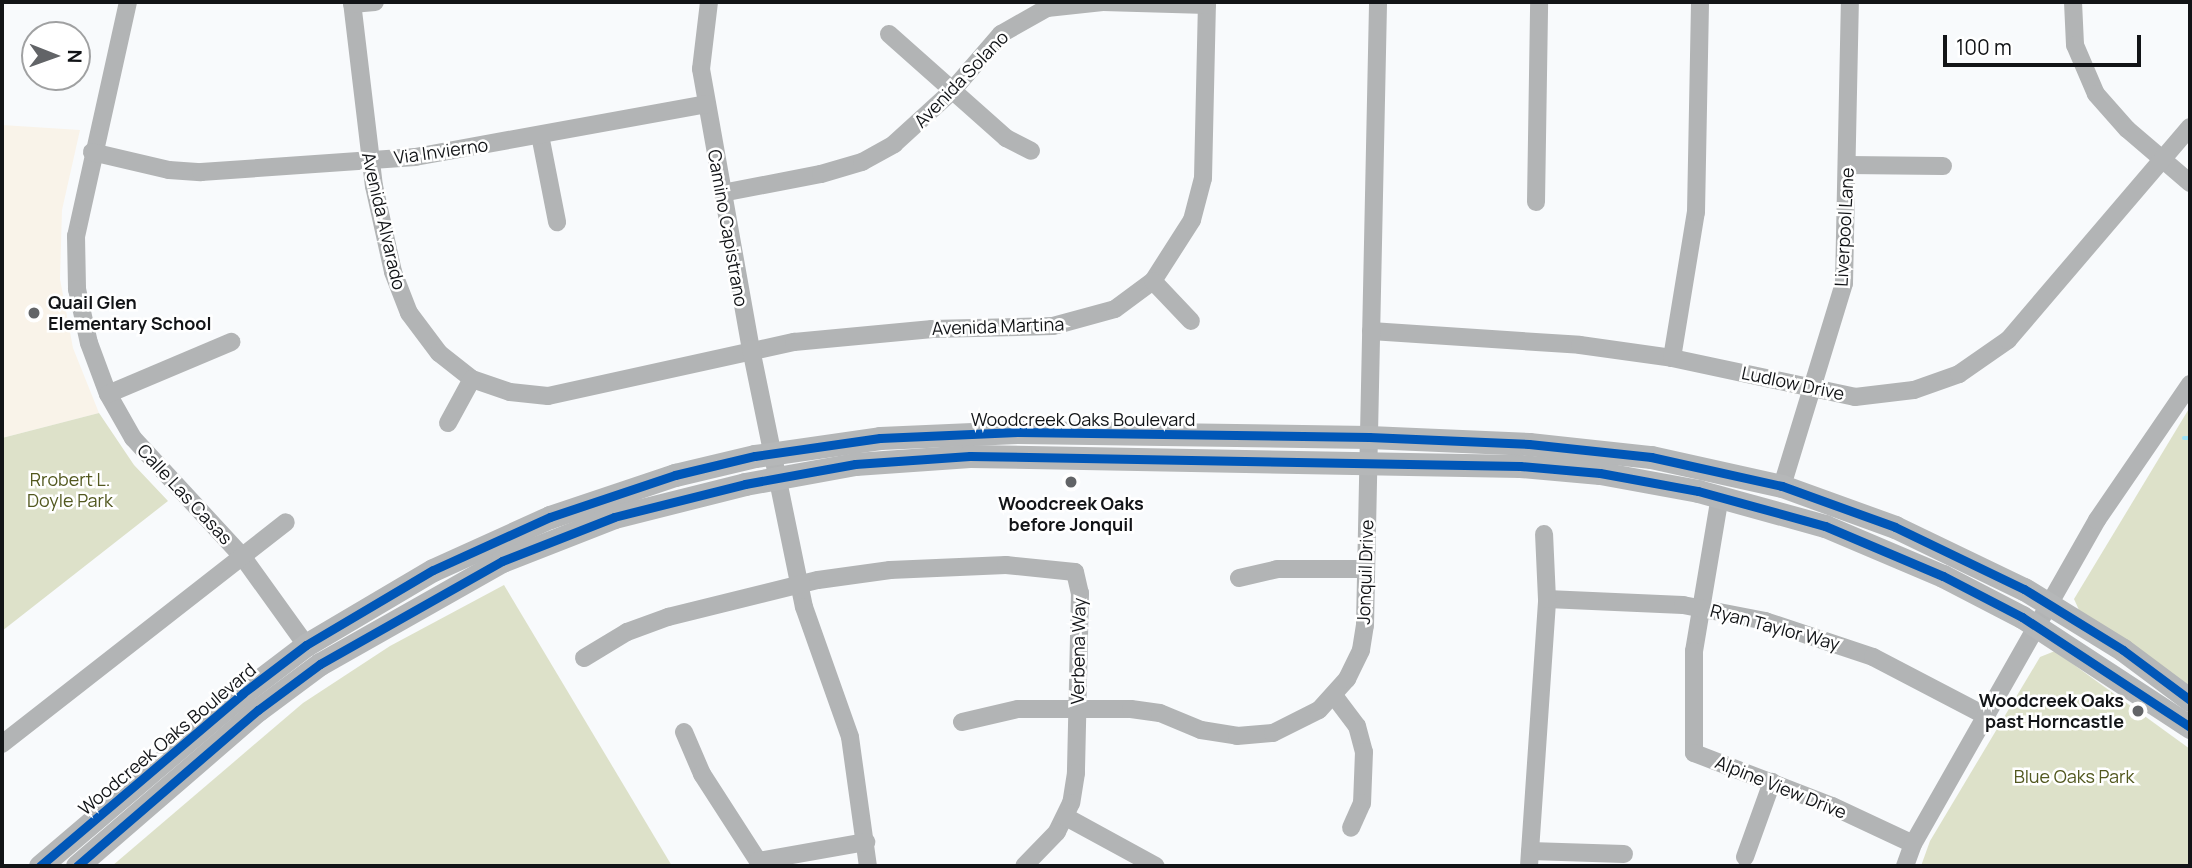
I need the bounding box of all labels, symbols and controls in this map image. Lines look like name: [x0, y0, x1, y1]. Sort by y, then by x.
north arrow: [21, 21, 91, 91]
scale bar: [1947, 21, 2145, 65]
street label: Avenida Solano: [909, 26, 1013, 132]
text: 100 m: [1956, 33, 2012, 61]
text: N: [62, 49, 88, 63]
street label: Via Invierno: [393, 134, 489, 168]
street label: Camino Capistrano: [704, 148, 752, 308]
street label: Avenida Alvarado: [358, 150, 410, 292]
street label: Liverpool Lane: [1830, 167, 1858, 287]
place label: Quail Glen Elementary School: [48, 292, 211, 334]
marker: Quail Glen Elementary School: [26, 305, 42, 321]
street label: Avenida Martina: [931, 313, 1065, 339]
street label: Ludlow Drive: [1740, 362, 1846, 404]
street label: Woodcreek Oaks Boulevard: [971, 408, 1195, 430]
street label: Calle Las Casas: [133, 439, 237, 549]
park label: Rrobert L. Doyle Park: [27, 469, 113, 512]
marker: Woodcreek Oaks before Jonquil: [1063, 474, 1079, 490]
place label: Woodcreek Oaks before Jonquil: [998, 493, 1144, 536]
street label: Jonquil Drive: [1352, 519, 1378, 625]
street label: Verbena Way: [1066, 597, 1090, 705]
street label: Ryan Taylor Way: [1708, 599, 1842, 655]
street label: Woodcreek Oaks Boulevard: [74, 659, 260, 819]
place label: Woodcreek Oaks past Horncastle: [1979, 690, 2124, 732]
marker: Woodcreek Oaks past Horncastle: [2130, 703, 2146, 719]
street label: Alpine View Drive: [1712, 751, 1850, 823]
park label: Blue Oaks Park: [2014, 765, 2134, 787]

